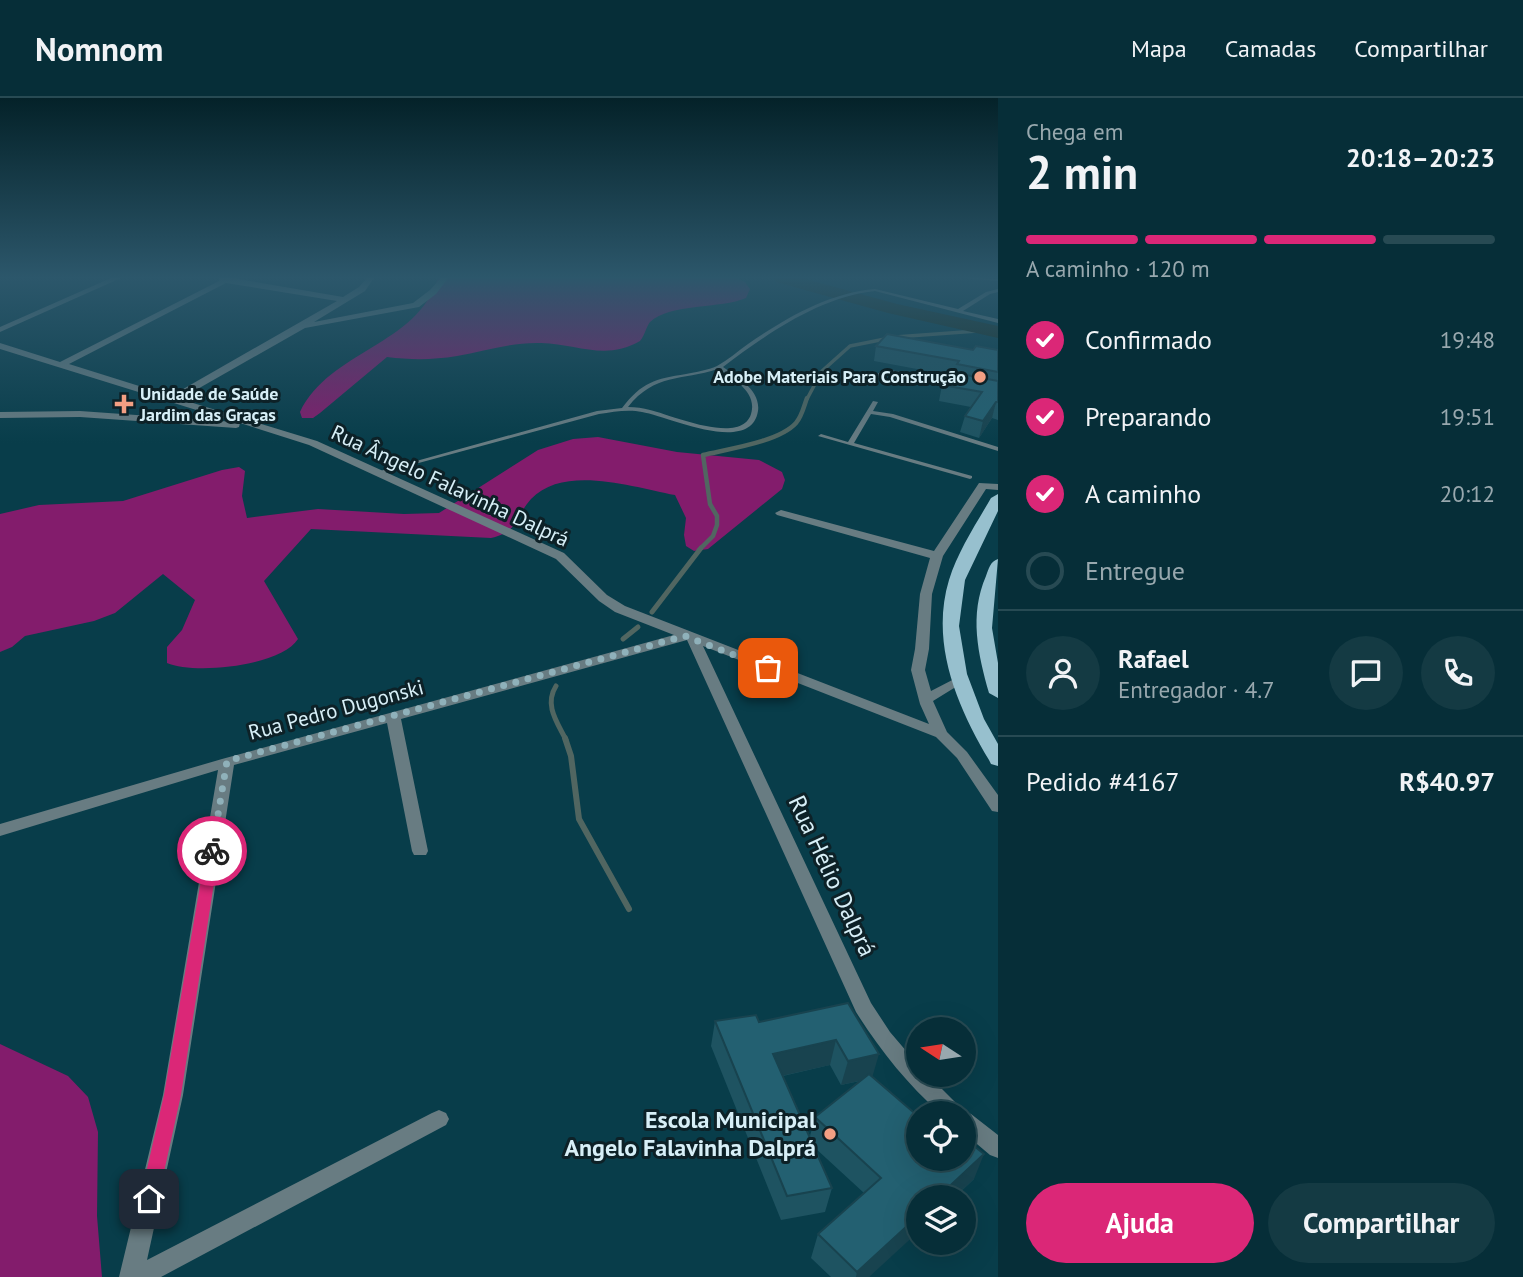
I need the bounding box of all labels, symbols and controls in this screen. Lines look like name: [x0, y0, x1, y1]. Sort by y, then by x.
text: Nomnom: [35, 27, 163, 70]
text: Mapa: [1131, 33, 1187, 64]
text: Camadas: [1225, 33, 1316, 64]
text: Compartilhar: [1354, 33, 1488, 64]
text: Chega em: [1026, 117, 1123, 146]
text: 20:18–20:23: [1346, 141, 1495, 174]
text: 2 min: [1026, 142, 1138, 202]
text: A caminho · 120 m: [1026, 254, 1210, 283]
icon: check: [1026, 321, 1064, 359]
text: Confirmado: [1085, 323, 1212, 356]
text: 19:48: [1440, 325, 1495, 354]
place label: Adobe Materiais Para Construção: [713, 365, 966, 388]
marker: Adobe Materiais Para Construção: [972, 369, 988, 385]
place label: Unidade de Saúde Jardim das Graças: [139, 382, 278, 426]
marker: Unidade de Saúde Jardim das Graças: [114, 394, 134, 414]
icon: check: [1026, 398, 1064, 436]
text: Preparando: [1085, 400, 1212, 433]
text: 19:51: [1440, 402, 1495, 431]
street label: Rua Ângelo Falavinha Dalprá: [327, 418, 573, 553]
icon: check: [1026, 475, 1064, 513]
text: A caminho: [1085, 477, 1201, 510]
text: 20:12: [1440, 479, 1495, 508]
text: Entregue: [1085, 554, 1185, 587]
button: person: [1026, 636, 1100, 710]
button: chat: [1329, 636, 1403, 710]
button: phone: [1421, 636, 1495, 710]
pin: [738, 638, 798, 698]
text: Rafael: [1118, 642, 1189, 675]
icon: bag: [749, 649, 787, 687]
street label: Rua Pedro Dugonski: [245, 673, 426, 746]
text: Entregador · 4.7: [1118, 675, 1275, 704]
text: Pedido #4167: [1026, 765, 1179, 798]
text: R$40.97: [1399, 765, 1495, 798]
street label: Rua Hélio Dalprá: [782, 790, 883, 961]
courier: [177, 816, 247, 886]
icon: bike: [193, 832, 231, 870]
north arrow: [906, 1017, 976, 1087]
map controls: [906, 1017, 976, 1255]
button: locate: [906, 1101, 976, 1171]
place label: Escola Municipal Angelo Falavinha Dalprá: [564, 1104, 817, 1163]
marker: Escola Municipal Angelo Falavinha Dalprá: [822, 1126, 838, 1142]
pin: [119, 1169, 179, 1229]
icon: home: [130, 1180, 168, 1218]
button: Ajuda: [1026, 1183, 1254, 1263]
button: Compartilhar: [1268, 1183, 1495, 1263]
button: layers: [906, 1185, 976, 1255]

